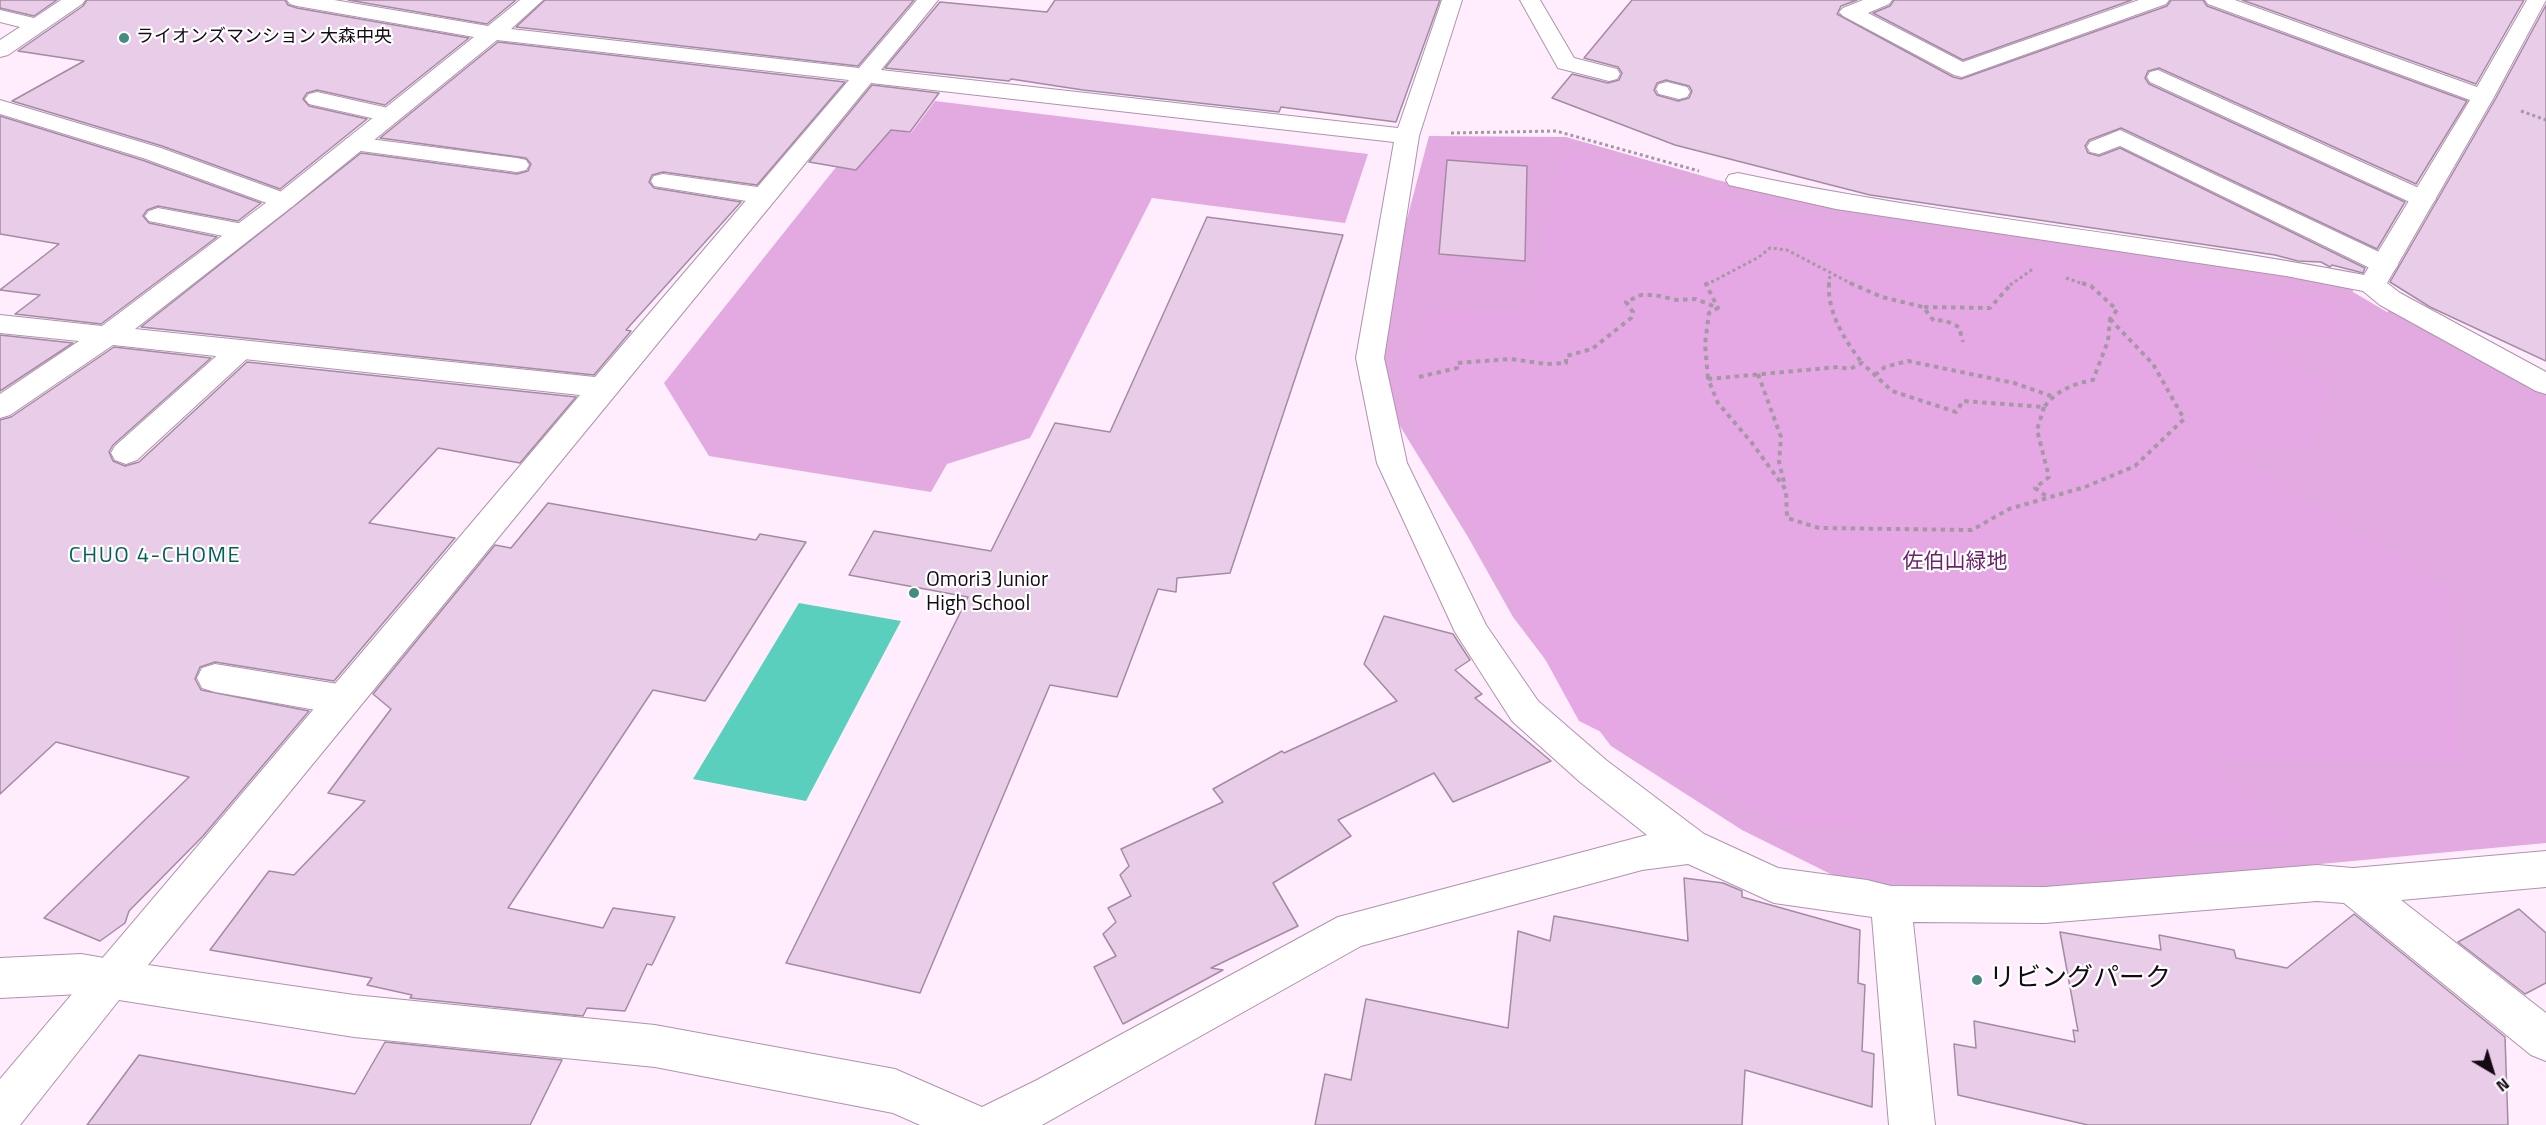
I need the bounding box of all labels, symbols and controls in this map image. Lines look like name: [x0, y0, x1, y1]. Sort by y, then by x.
place label: ライオンズマンション 大森中央: [136, 27, 392, 49]
marker: ライオンズマンション 大森中央: [117, 31, 131, 45]
district label: CHUO 4-CHOME: [69, 544, 241, 570]
park label: 佐伯山緑地: [1903, 550, 2007, 576]
place label: Omori3 Junior High School: [926, 568, 1048, 618]
marker: Omori3 Junior High School: [907, 586, 921, 600]
place label: リビングパーク: [1989, 964, 2171, 996]
marker: リビングパーク: [1970, 973, 1984, 987]
north arrow: [2462, 1041, 2522, 1101]
text: N: [2491, 1072, 2515, 1098]

